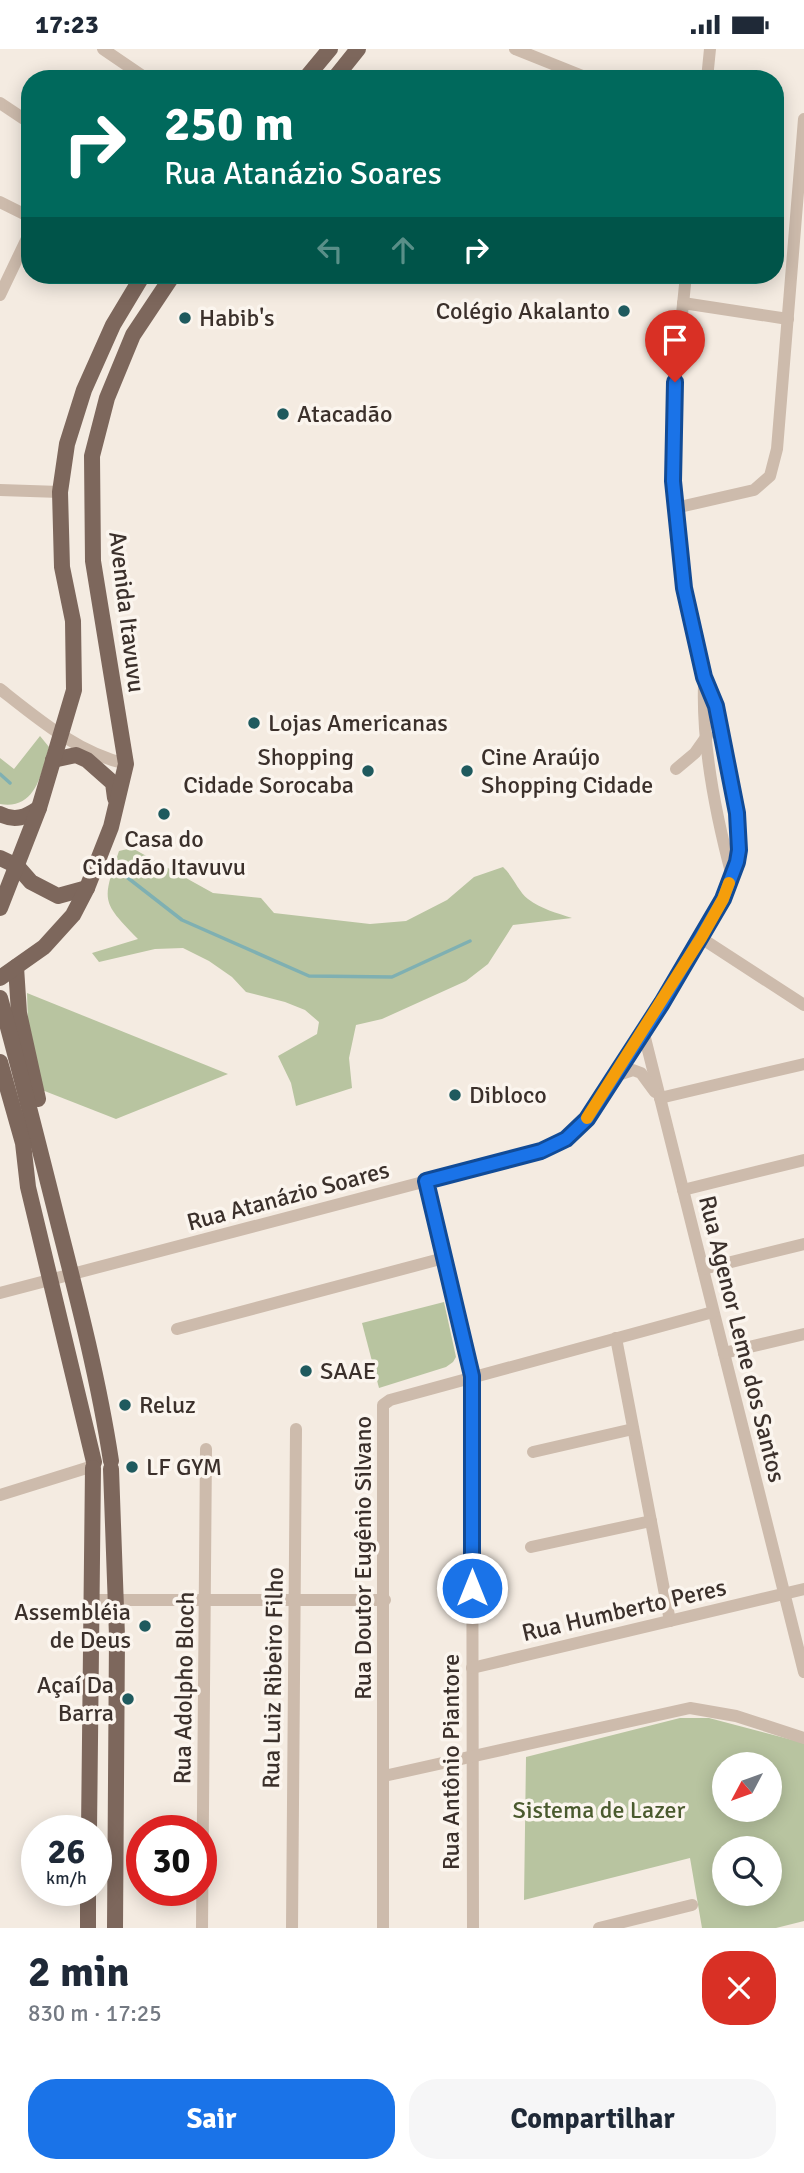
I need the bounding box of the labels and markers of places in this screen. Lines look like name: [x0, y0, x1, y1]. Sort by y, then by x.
place label: Colégio Akalanto: [436, 296, 610, 326]
place label: Habib's: [199, 303, 275, 333]
marker: Colégio Akalanto: [616, 303, 632, 319]
marker: Habib's: [177, 310, 193, 326]
pin: [645, 310, 705, 382]
place label: Atacadão: [297, 399, 392, 429]
marker: Atacadão: [275, 406, 291, 422]
place label: Lojas Americanas: [268, 708, 448, 738]
marker: Lojas Americanas: [246, 715, 262, 731]
place label: Shopping Cidade Sorocaba: [183, 742, 354, 800]
place label: Cine Araújo Shopping Cidade: [481, 742, 653, 800]
marker: Shopping Cidade Sorocaba: [360, 763, 376, 779]
marker: Cine Araújo Shopping Cidade: [459, 763, 475, 779]
marker: Casa do Cidadão Itavuvu: [156, 806, 172, 822]
place label: Casa do Cidadão Itavuvu: [82, 824, 246, 882]
place label: Dibloco: [469, 1080, 547, 1110]
marker: Dibloco: [447, 1087, 463, 1103]
place label: SAAE: [320, 1356, 376, 1386]
marker: SAAE: [298, 1363, 314, 1379]
place label: Reluz: [139, 1390, 196, 1420]
marker: Reluz: [117, 1397, 133, 1413]
place label: LF GYM: [146, 1452, 222, 1482]
marker: LF GYM: [124, 1459, 140, 1475]
place label: Assembléia de Deus: [14, 1597, 131, 1655]
marker: Assembléia de Deus: [137, 1618, 153, 1634]
place label: Açaí Da Barra: [37, 1670, 114, 1728]
marker: Açaí Da Barra: [120, 1691, 136, 1707]

